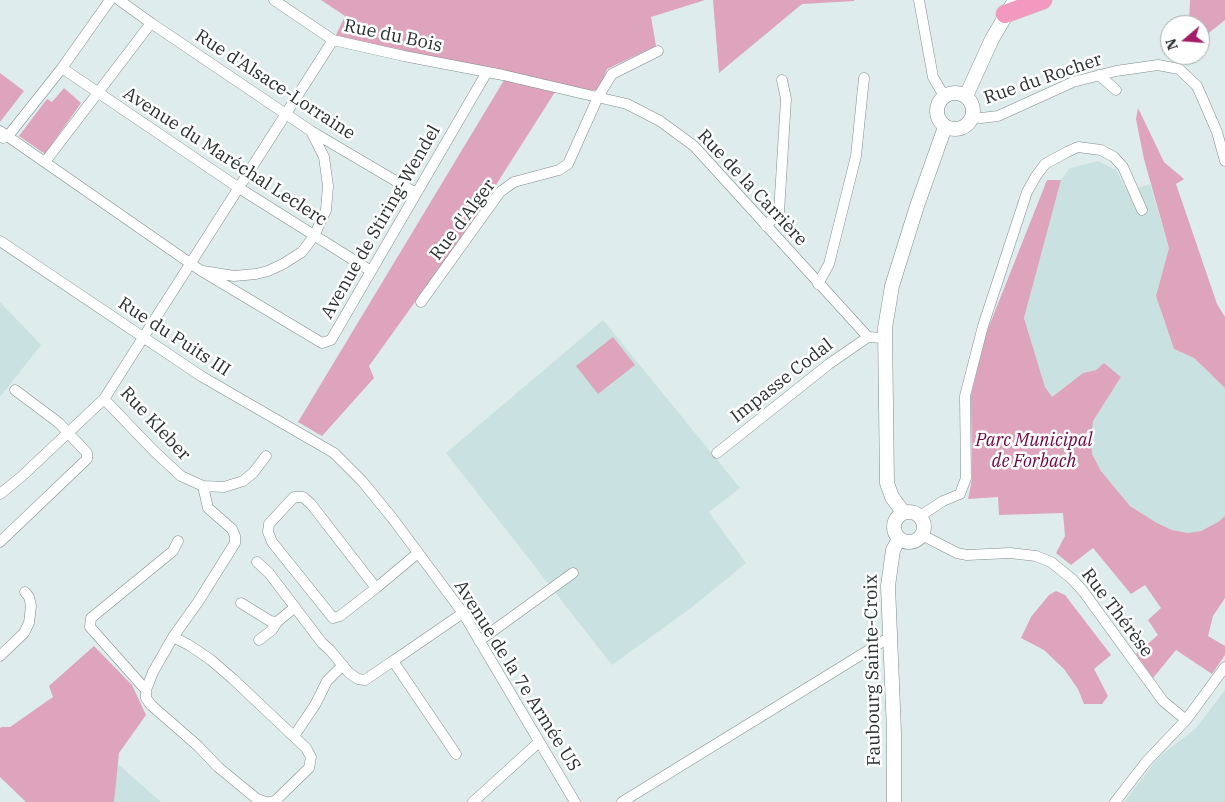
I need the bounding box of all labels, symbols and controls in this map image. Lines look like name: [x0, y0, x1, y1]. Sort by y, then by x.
street label: Rue du Bois: [342, 15, 444, 57]
north arrow: [1160, 15, 1210, 65]
street label: Rue d'Alsace-Lorraine: [191, 25, 359, 145]
text: N: [1161, 36, 1182, 52]
street label: Rue du Rocher: [981, 49, 1105, 109]
street label: Avenue du Maréchal Leclerc: [119, 83, 331, 231]
street label: Avenue de Stiring-Wendel: [317, 121, 445, 323]
street label: Rue de la Carrière: [692, 125, 812, 251]
street label: Rue d'Alger: [426, 175, 500, 265]
street label: Rue du Puits III: [114, 293, 234, 381]
street label: Impasse Codal: [727, 334, 837, 428]
street label: Rue Kleber: [115, 383, 195, 465]
park label: Parc Municipal de Forbach: [975, 430, 1093, 472]
street label: Rue Thérèse: [1077, 564, 1157, 662]
street label: Faubourg Sainte-Croix: [861, 574, 885, 766]
street label: Avenue de la 7e Armée US: [449, 577, 585, 775]

